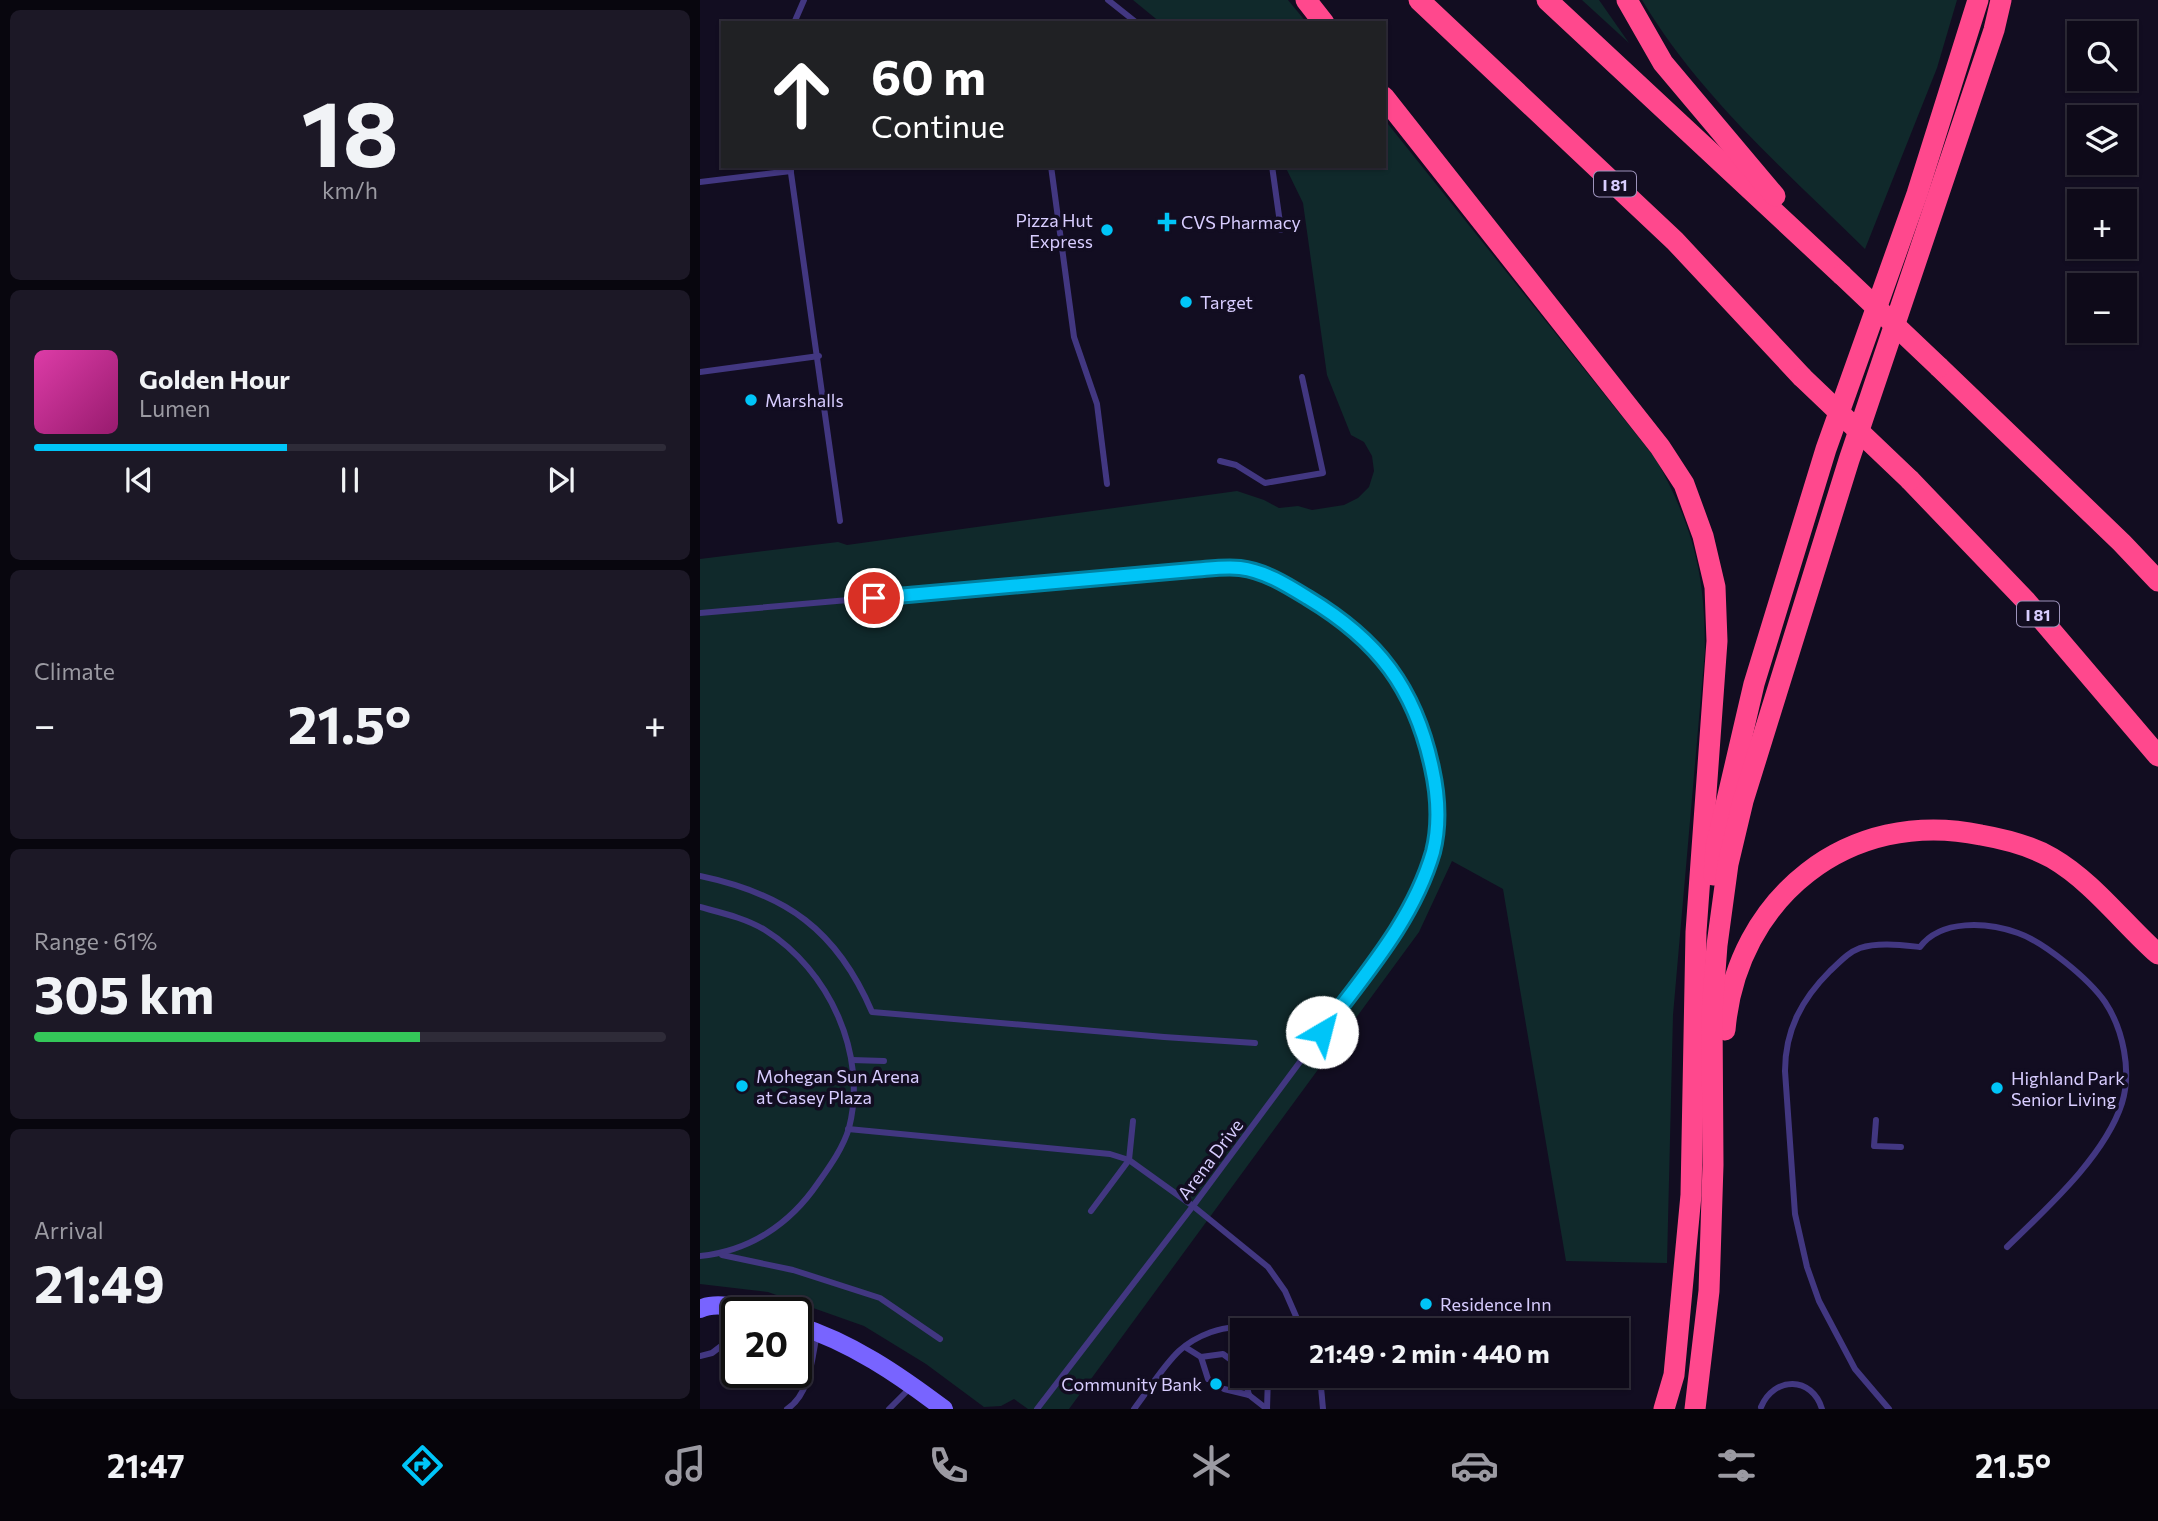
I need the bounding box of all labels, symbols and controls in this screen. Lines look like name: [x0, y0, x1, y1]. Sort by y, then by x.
map controls: [2067, 21, 2137, 343]
button: search: [2067, 21, 2137, 91]
text: 60 m: [871, 45, 986, 105]
icon: ahead: [756, 49, 847, 140]
text: 18: [301, 74, 399, 186]
text: Continue: [871, 105, 1005, 145]
button: layers: [2067, 105, 2137, 175]
road number: I 81: [1594, 172, 1636, 196]
text: km/h: [322, 176, 378, 204]
button: +: [2067, 189, 2137, 259]
place label: Pizza Hut Express: [1015, 209, 1093, 252]
place label: CVS Pharmacy: [1181, 211, 1301, 233]
marker: CVS Pharmacy: [1159, 214, 1175, 230]
marker: Pizza Hut Express: [1099, 222, 1115, 238]
button: −: [2067, 273, 2137, 343]
place label: Target: [1200, 291, 1253, 313]
marker: Target: [1178, 294, 1194, 310]
text: Golden Hour: [139, 363, 290, 394]
place label: Marshalls: [765, 389, 844, 411]
marker: Marshalls: [743, 392, 759, 408]
text: Lumen: [139, 394, 210, 422]
icon: previous: [120, 461, 158, 499]
icon: pause: [331, 461, 369, 499]
icon: next: [542, 461, 580, 499]
pin: [844, 568, 904, 628]
icon: arrive: [855, 579, 893, 617]
road number: I 81: [2017, 601, 2059, 626]
text: Climate: [34, 657, 115, 685]
text: 21.5°: [288, 691, 411, 755]
text: −: [34, 700, 56, 747]
text: +: [644, 700, 666, 747]
text: Range · 61%: [34, 927, 157, 955]
text: 305 km: [34, 961, 214, 1025]
position arrow: [1285, 995, 1359, 1069]
place label: Mohegan Sun Arena at Casey Plaza: [756, 1065, 919, 1108]
place label: Highland Park Senior Living: [2011, 1067, 2125, 1110]
marker: Mohegan Sun Arena at Casey Plaza: [734, 1078, 750, 1094]
marker: Highland Park Senior Living: [1989, 1080, 2005, 1096]
street label: Arena Drive: [1172, 1114, 1248, 1204]
text: Arrival: [34, 1216, 104, 1244]
text: 21:49: [34, 1250, 165, 1314]
place label: Residence Inn: [1440, 1293, 1552, 1315]
marker: Residence Inn: [1418, 1296, 1434, 1312]
speed limit sign: 20: [721, 1297, 812, 1388]
text: 21:49 · 2 min · 440 m: [1309, 1337, 1550, 1368]
place label: Community Bank: [1061, 1373, 1202, 1395]
marker: Community Bank: [1208, 1376, 1224, 1392]
icon: directions: [398, 1441, 447, 1490]
icon: music: [661, 1441, 710, 1490]
icon: phone: [924, 1441, 973, 1490]
icon: climate: [1187, 1441, 1236, 1490]
icon: car: [1450, 1441, 1499, 1490]
icon: filters: [1712, 1441, 1761, 1490]
text: 21:47: [107, 1445, 185, 1485]
text: 21.5°: [1975, 1445, 2051, 1485]

